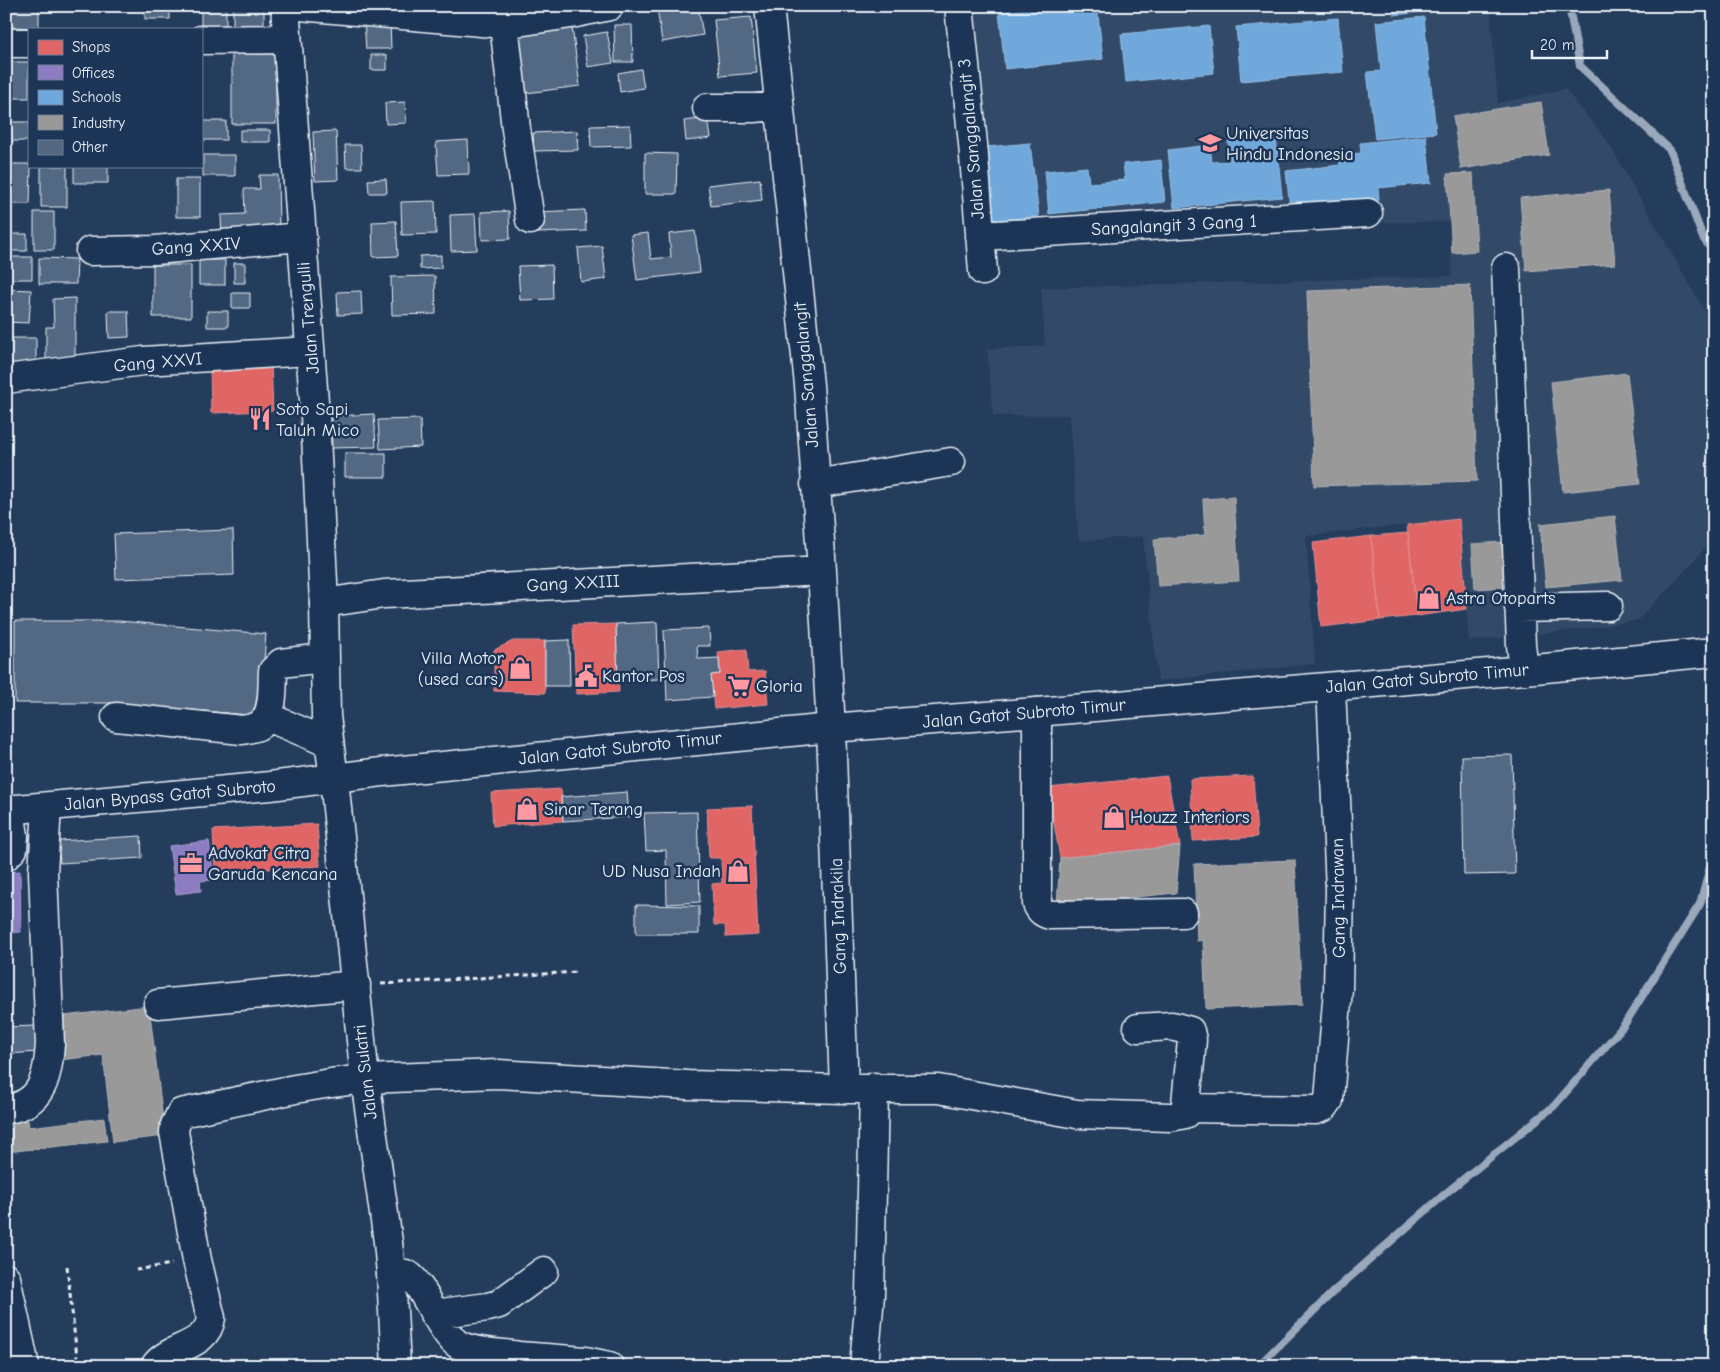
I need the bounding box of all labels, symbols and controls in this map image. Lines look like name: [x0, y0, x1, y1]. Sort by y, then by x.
legend: [28, 28, 202, 168]
scale bar: [1532, 28, 1608, 60]
text: 20 m: [1540, 36, 1574, 54]
text: Shops: [72, 38, 110, 56]
street label: Jalan Sanggalangit 3: [954, 58, 989, 220]
text: Offices: [72, 64, 114, 82]
text: Schools: [72, 88, 121, 106]
text: Industry: [72, 114, 125, 132]
place label: Universitas Hindu Indonesia: [1226, 123, 1354, 165]
school or university icon: Universitas Hindu Indonesia: [1197, 130, 1223, 156]
text: Other: [72, 138, 107, 156]
street label: Sangalangit 3 Gang 1: [1091, 211, 1257, 240]
street label: Gang XXIV: [151, 233, 242, 260]
street label: Jalan Trengulli: [293, 261, 324, 375]
street label: Jalan Sanggalangit: [790, 300, 823, 449]
street label: Gang XXVI: [113, 348, 203, 377]
place label: Soto Sapi Taluh Mico: [276, 399, 359, 441]
restaurant icon: Soto Sapi Taluh Mico: [247, 406, 273, 432]
street label: Gang XXIII: [526, 571, 620, 596]
shop icon: Astra Otoparts: [1416, 585, 1442, 611]
place label: Astra Otoparts: [1446, 588, 1556, 609]
place label: Villa Motor (used cars): [418, 648, 505, 690]
shop icon: Villa Motor (used cars): [507, 655, 533, 681]
street label: Jalan Gatot Subroto Timur: [1325, 659, 1530, 698]
public building icon: Kantor Pos: [573, 663, 599, 689]
place label: Kantor Pos: [602, 666, 685, 687]
supermarket icon: Gloria: [726, 673, 752, 699]
place label: Gloria: [756, 676, 803, 697]
street label: Jalan Gatot Subroto Timur: [922, 694, 1127, 733]
street label: Jalan Gatot Subroto Timur: [518, 727, 723, 770]
street label: Jalan Bypass Gatot Subroto: [63, 776, 277, 815]
shop icon: Sinar Terang: [514, 796, 540, 822]
place label: Sinar Terang: [544, 799, 643, 820]
shop icon: Houzz Interiors: [1101, 804, 1127, 830]
place label: Houzz Interiors: [1130, 807, 1249, 828]
street label: Gang Indrawan: [1327, 838, 1350, 958]
place label: Advokat Citra Garuda Kencana: [208, 843, 338, 885]
office icon: Advokat Citra Garuda Kencana: [178, 850, 204, 876]
street label: Gang Indrakila: [826, 857, 851, 974]
shop icon: UD Nusa Indah: [725, 858, 751, 884]
place label: UD Nusa Indah: [602, 861, 721, 882]
street label: Jalan Sulatri: [349, 1023, 382, 1121]

